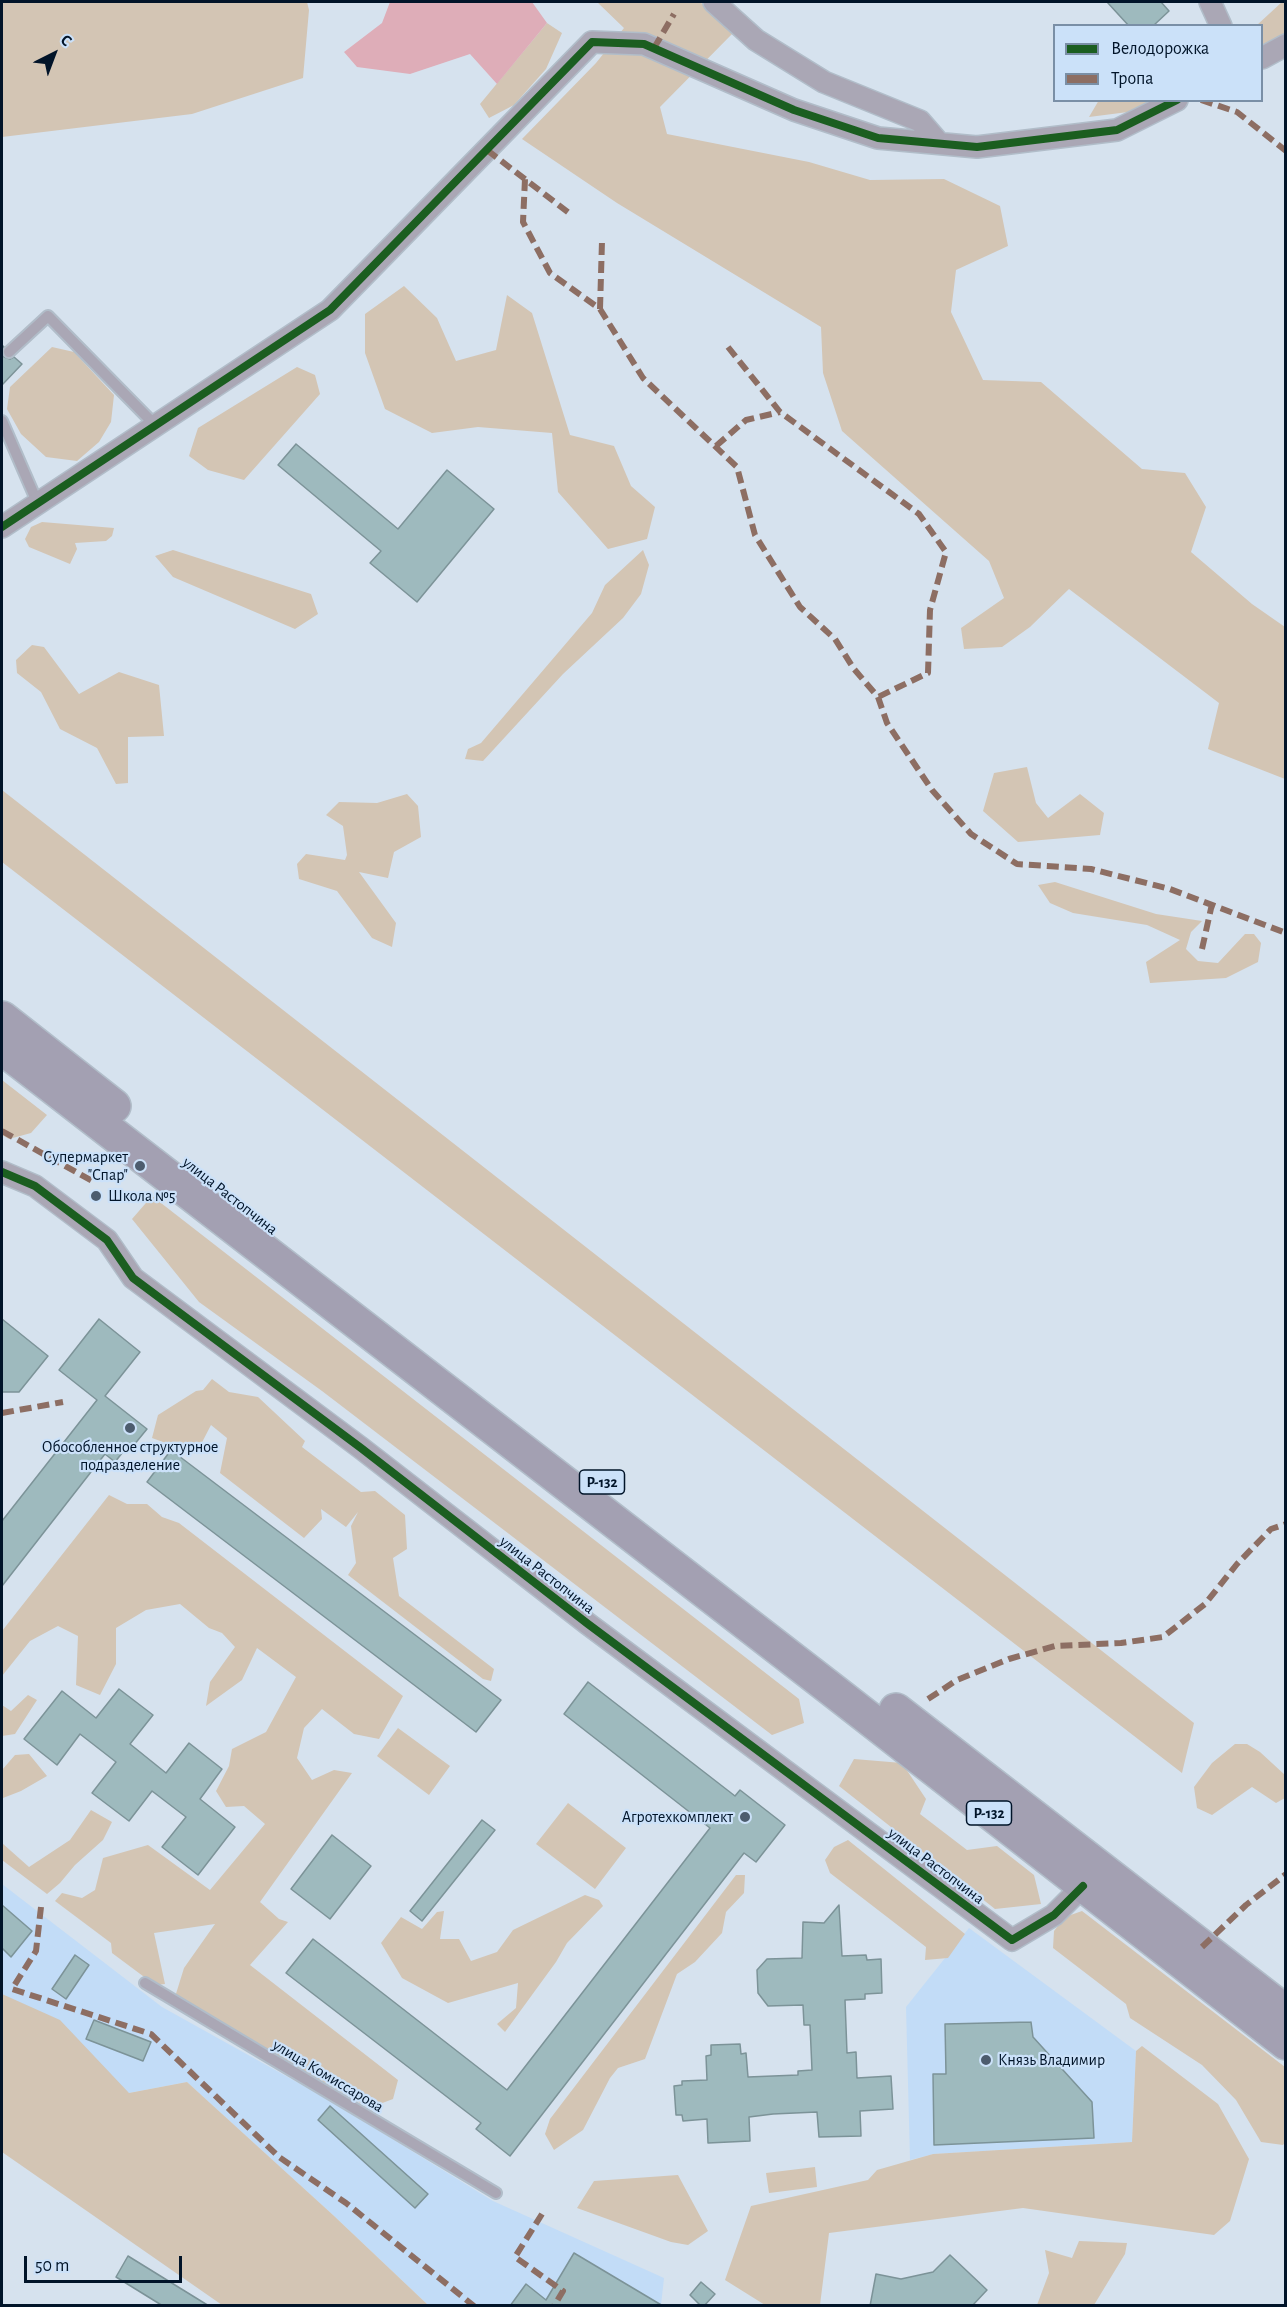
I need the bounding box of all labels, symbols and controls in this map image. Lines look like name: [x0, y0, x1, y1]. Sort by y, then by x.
north arrow: [24, 24, 84, 84]
legend: [1053, 24, 1263, 102]
text: С: [57, 32, 75, 50]
text: Велодорожка: [1111, 40, 1209, 58]
text: Тропа: [1111, 70, 1154, 88]
place label: Супермаркет "Спар": [43, 1147, 128, 1185]
street label: улица Растопчина: [179, 1153, 281, 1239]
marker: Супермаркет "Спар": [133, 1159, 147, 1173]
place label: Школа №5: [108, 1186, 176, 1206]
marker: Школа №5: [89, 1189, 103, 1203]
marker: Обособленное структурное подразделение: [123, 1421, 137, 1435]
place label: Обособленное структурное подразделение: [42, 1437, 218, 1475]
road number: Р-132: [580, 1470, 624, 1494]
street label: улица Растопчина: [496, 1532, 598, 1618]
road number: Р-132: [966, 1801, 1012, 1825]
place label: Агротехкомплект: [622, 1807, 733, 1827]
marker: Агротехкомплект: [738, 1810, 752, 1824]
street label: улица Растопчина: [884, 1824, 988, 1908]
street label: улица Комиссарова: [269, 2035, 387, 2117]
place label: Князь Владимир: [998, 2050, 1105, 2070]
marker: Князь Владимир: [979, 2053, 993, 2067]
scale bar: [27, 2244, 184, 2282]
text: 50 m: [35, 2257, 69, 2275]

